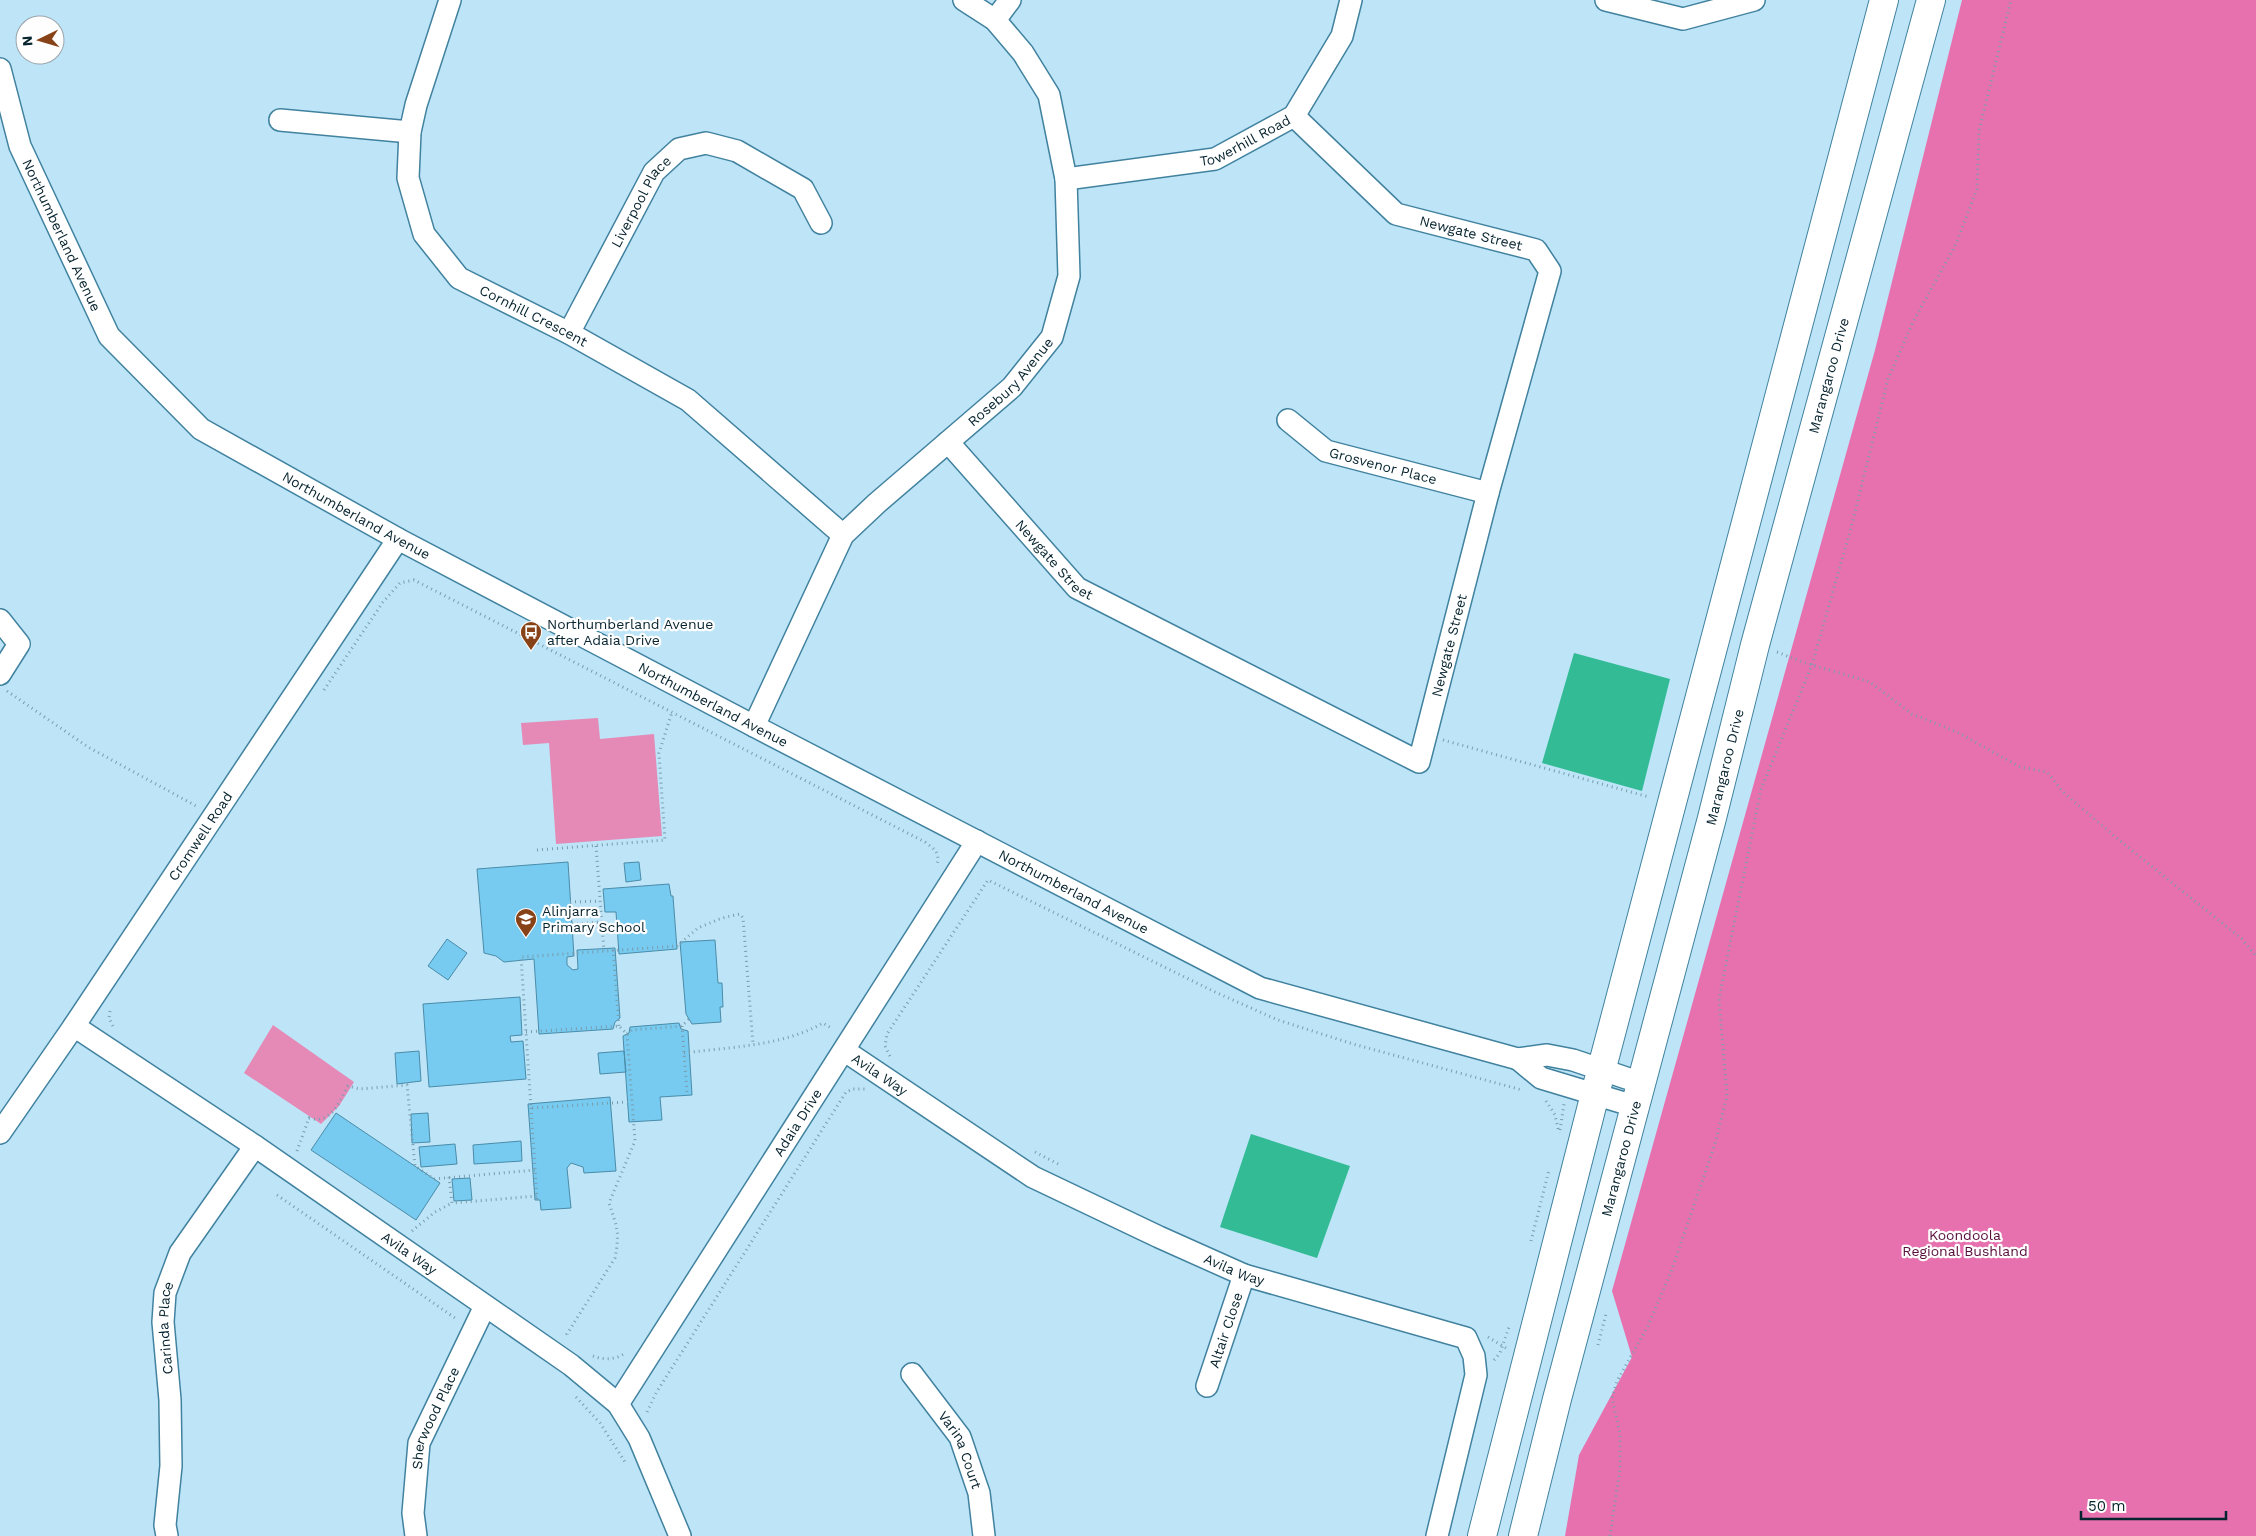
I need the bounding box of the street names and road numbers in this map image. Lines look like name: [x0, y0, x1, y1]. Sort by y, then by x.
street label: Towerhill Road: [1199, 112, 1293, 169]
street label: Liverpool Place: [608, 153, 674, 250]
street label: Northumberland Avenue: [19, 156, 104, 314]
street label: Newgate Street: [1418, 212, 1524, 254]
street label: Cornhill Crescent: [477, 282, 590, 350]
street label: Marangaroo Drive: [1805, 316, 1852, 435]
street label: Rosebury Avenue: [964, 334, 1056, 429]
street label: Grosvenor Place: [1328, 444, 1439, 487]
street label: Northumberland Avenue: [280, 468, 433, 563]
street label: Newgate Street: [1012, 516, 1096, 603]
street label: Newgate Street: [1428, 592, 1470, 698]
street label: Northumberland Avenue: [636, 659, 791, 750]
street label: Marangaroo Drive: [1702, 707, 1747, 827]
street label: Cromwell Road: [165, 789, 236, 884]
street label: Northumberland Avenue: [996, 846, 1151, 937]
street label: Avila Way: [849, 1050, 911, 1099]
street label: Adaia Drive: [770, 1086, 825, 1159]
street label: Marangaroo Drive: [1598, 1099, 1644, 1218]
street label: Avila Way: [379, 1228, 441, 1278]
street label: Avila Way: [1202, 1250, 1267, 1289]
street label: Carinda Place: [155, 1279, 177, 1375]
street label: Altair Close: [1206, 1290, 1246, 1370]
street label: Sherwood Place: [409, 1364, 462, 1470]
street label: Varina Court: [935, 1408, 985, 1491]

